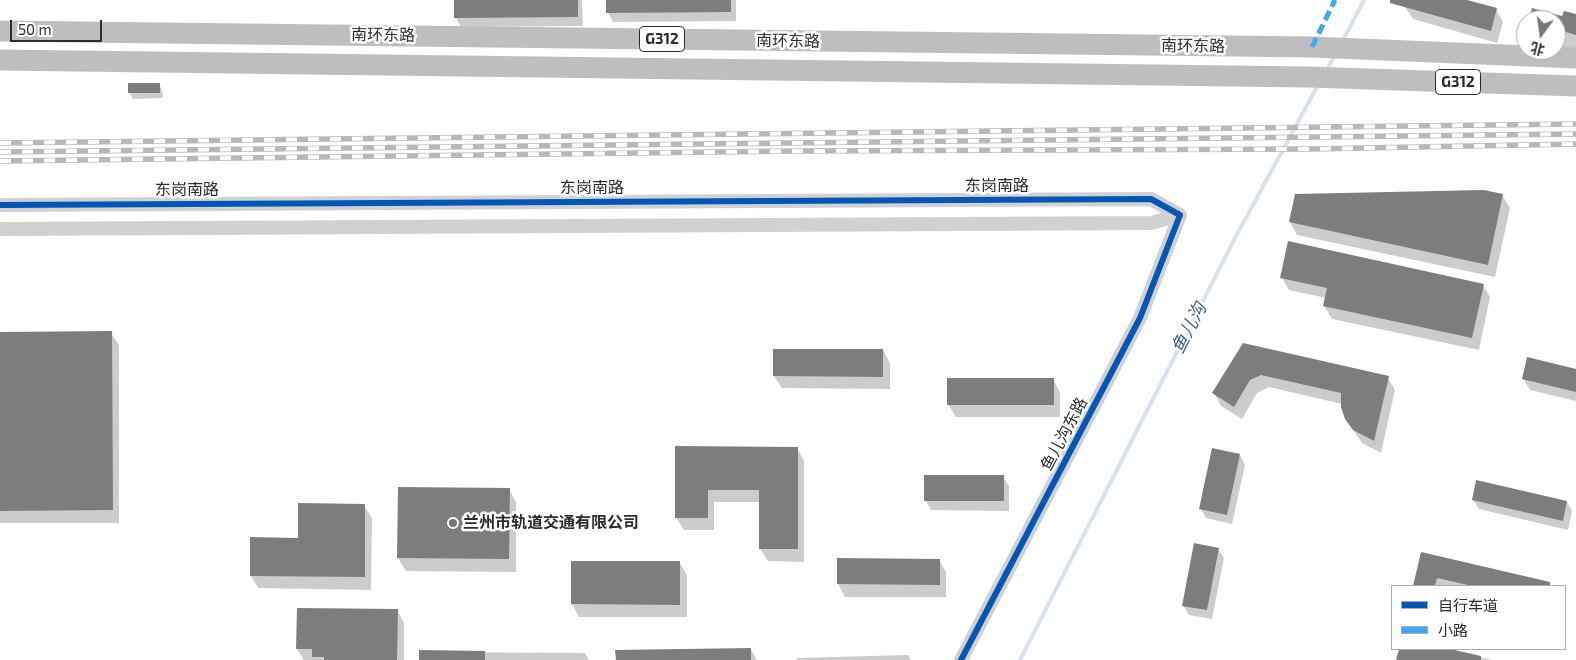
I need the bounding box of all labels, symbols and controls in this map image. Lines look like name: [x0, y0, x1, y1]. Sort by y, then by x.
scale bar: [12, 10, 105, 42]
north arrow: [1516, 10, 1566, 60]
text: 50 m: [18, 20, 52, 38]
street label: 南环东路: [351, 25, 415, 45]
road number: G312: [640, 26, 684, 52]
street label: 南环东路: [756, 31, 820, 51]
street label: 南环东路: [1161, 36, 1225, 56]
text: 北: [1529, 39, 1546, 59]
road number: G312: [1436, 70, 1480, 94]
street label: 东岗南路: [965, 176, 1029, 196]
street label: 东岗南路: [560, 178, 624, 198]
street label: 东岗南路: [155, 180, 219, 200]
water label: 鱼儿沟: [1167, 299, 1211, 357]
street label: 鱼儿沟东路: [1037, 394, 1091, 474]
place label: 兰州市轨道交通有限公司: [463, 513, 639, 533]
marker: 兰州市轨道交通有限公司: [447, 517, 459, 529]
legend: [1391, 585, 1566, 650]
text: 自行车道: [1438, 596, 1498, 614]
text: 小路: [1438, 621, 1468, 639]

